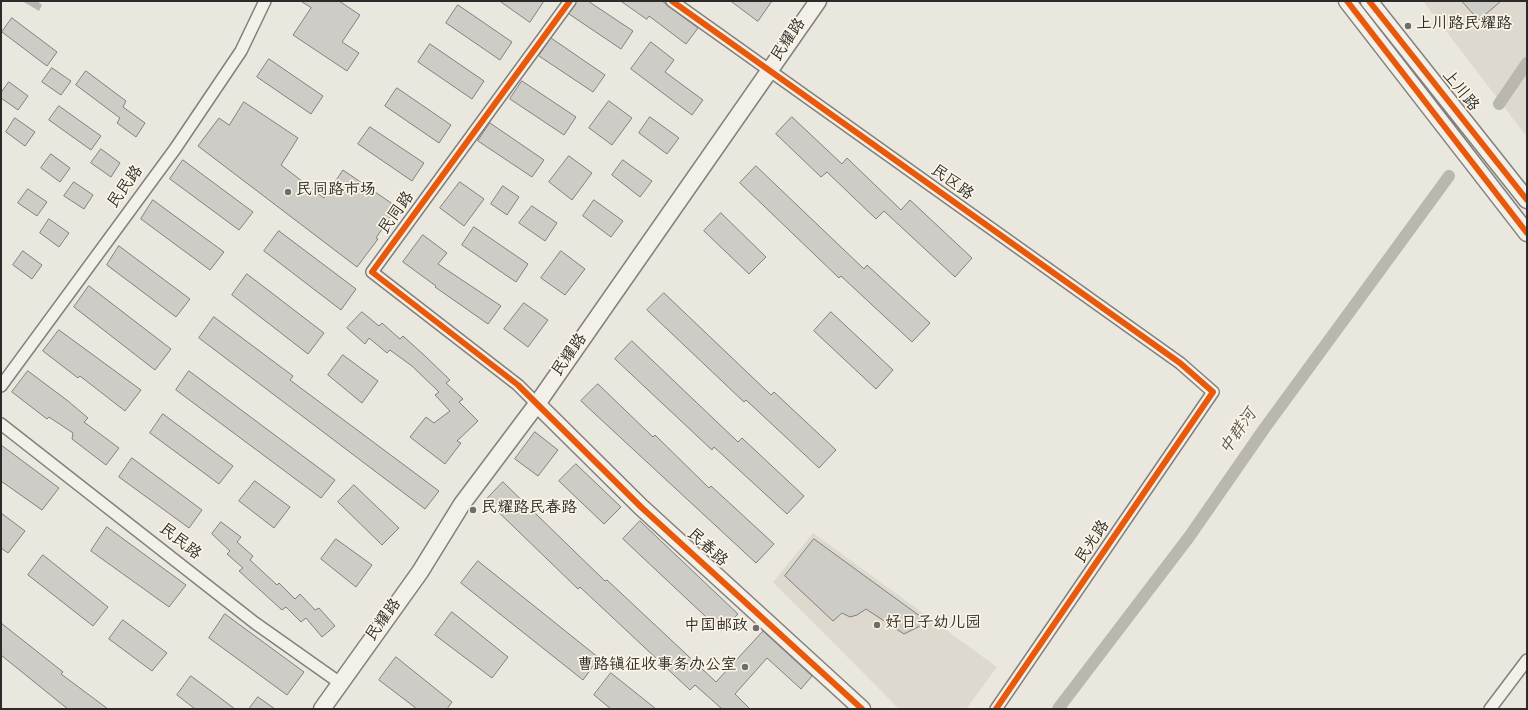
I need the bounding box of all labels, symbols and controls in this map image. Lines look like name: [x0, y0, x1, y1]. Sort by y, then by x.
street label: 民耀路: [769, 16, 811, 66]
place label: 上川路民耀路: [1416, 16, 1512, 36]
marker: 上川路民耀路: [1403, 21, 1413, 31]
street label: 上川路: [1436, 67, 1482, 117]
street label: 民区路: [926, 162, 976, 206]
street label: 民民路: [105, 163, 149, 213]
place label: 民同路市场: [296, 182, 376, 202]
marker: 民同路市场: [283, 187, 293, 197]
street label: 民同路: [376, 189, 420, 239]
street label: 民耀路: [549, 331, 593, 381]
water label: 中群河: [1217, 406, 1263, 460]
place label: 民耀路民春路: [481, 500, 577, 520]
marker: 民耀路民春路: [468, 505, 478, 515]
street label: 民光路: [1073, 518, 1115, 568]
street label: 民民路: [154, 521, 204, 565]
street label: 民春路: [682, 526, 730, 572]
street label: 民耀路: [363, 596, 407, 646]
place label: 好日子幼儿园: [885, 615, 981, 635]
place label: 中国邮政: [684, 618, 748, 638]
marker: 好日子幼儿园: [872, 620, 882, 630]
marker: 中国邮政: [751, 623, 761, 633]
place label: 曹路镇征收事务办公室: [577, 657, 737, 677]
marker: 曹路镇征收事务办公室: [740, 662, 750, 672]

